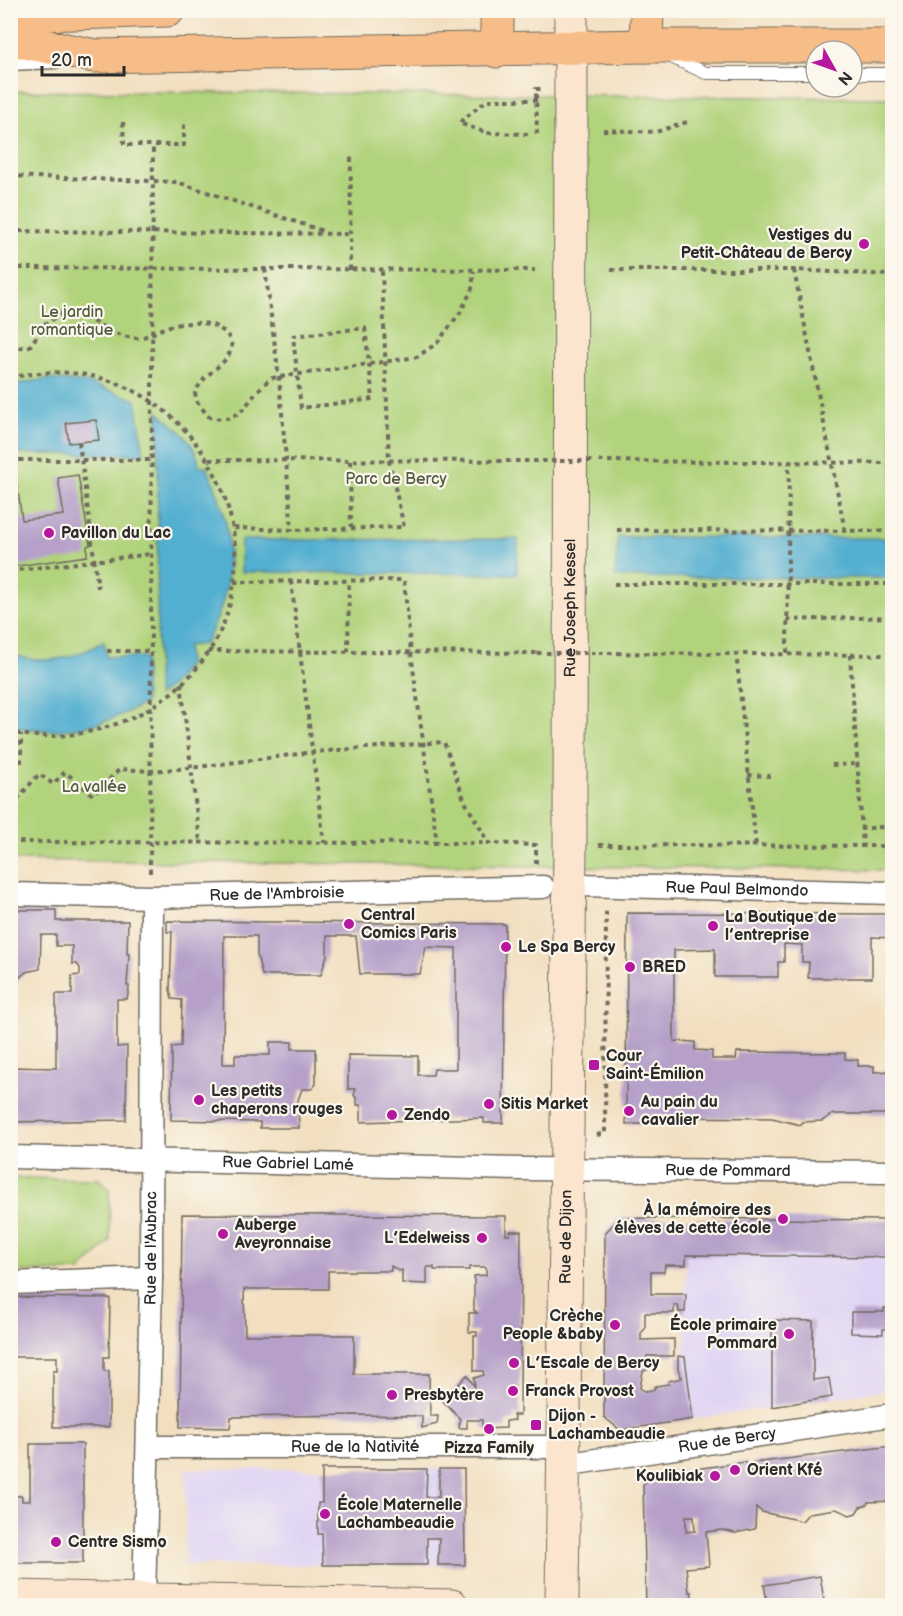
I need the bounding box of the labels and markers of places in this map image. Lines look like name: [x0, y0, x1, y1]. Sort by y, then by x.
place label: Vestiges du Petit-Château de Bercy: [681, 226, 853, 263]
marker: Vestiges du Petit-Château de Bercy: [857, 237, 871, 251]
place label: Pavillon du Lac: [61, 524, 171, 543]
marker: Pavillon du Lac: [42, 526, 56, 540]
place label: Central Comics Paris: [361, 906, 457, 943]
place label: La Boutique de l’entreprise: [725, 908, 836, 945]
marker: Central Comics Paris: [342, 917, 356, 931]
marker: La Boutique de l’entreprise: [706, 919, 720, 933]
place label: Le Spa Bercy: [518, 938, 616, 957]
marker: Le Spa Bercy: [499, 940, 513, 954]
place label: BRED: [642, 958, 686, 977]
marker: BRED: [623, 960, 637, 974]
place label: Cour Saint-Émilion: [606, 1047, 704, 1084]
marker: Cour Saint-Émilion: [587, 1058, 601, 1072]
place label: Les petits chaperons rouges: [211, 1082, 343, 1119]
marker: Les petits chaperons rouges: [192, 1093, 206, 1107]
place label: Au pain du cavalier: [640, 1093, 718, 1130]
place label: Sitis Market: [501, 1095, 589, 1114]
marker: Sitis Market: [482, 1097, 496, 1111]
marker: Au pain du cavalier: [622, 1104, 636, 1118]
place label: Zendo: [404, 1106, 450, 1125]
marker: Zendo: [385, 1108, 399, 1122]
place label: À la mémoire des élèves de cette école: [614, 1198, 771, 1238]
marker: À la mémoire des élèves de cette école: [776, 1212, 790, 1226]
place label: Auberge Aveyronnaise: [234, 1216, 331, 1253]
marker: Auberge Aveyronnaise: [216, 1227, 230, 1241]
place label: L’Edelweiss: [384, 1229, 470, 1248]
marker: L’Edelweiss: [475, 1231, 489, 1245]
place label: Crèche People &baby: [503, 1307, 604, 1344]
place label: École primaire Pommard: [670, 1313, 777, 1353]
marker: Crèche People &baby: [608, 1318, 622, 1332]
marker: École primaire Pommard: [782, 1327, 796, 1341]
place label: L’Escale de Bercy: [526, 1354, 660, 1373]
marker: L’Escale de Bercy: [507, 1356, 521, 1370]
place label: Franck Provost: [525, 1382, 634, 1401]
marker: Franck Provost: [506, 1384, 520, 1398]
place label: Presbytère: [404, 1386, 484, 1405]
marker: Presbytère: [385, 1388, 399, 1402]
place label: Dijon - Lachambeaudie: [548, 1407, 665, 1444]
marker: Dijon - Lachambeaudie: [529, 1418, 543, 1432]
marker: Pizza Family: [482, 1422, 496, 1436]
place label: Pizza Family: [444, 1439, 535, 1458]
place label: Orient Kfé: [747, 1461, 823, 1480]
marker: Orient Kfé: [728, 1463, 742, 1477]
place label: Koulibiak: [636, 1467, 704, 1486]
marker: Koulibiak: [708, 1469, 722, 1483]
place label: École Maternelle Lachambeaudie: [337, 1493, 462, 1533]
marker: École Maternelle Lachambeaudie: [318, 1507, 332, 1521]
place label: Centre Sismo: [68, 1533, 167, 1552]
marker: Centre Sismo: [49, 1535, 63, 1549]

